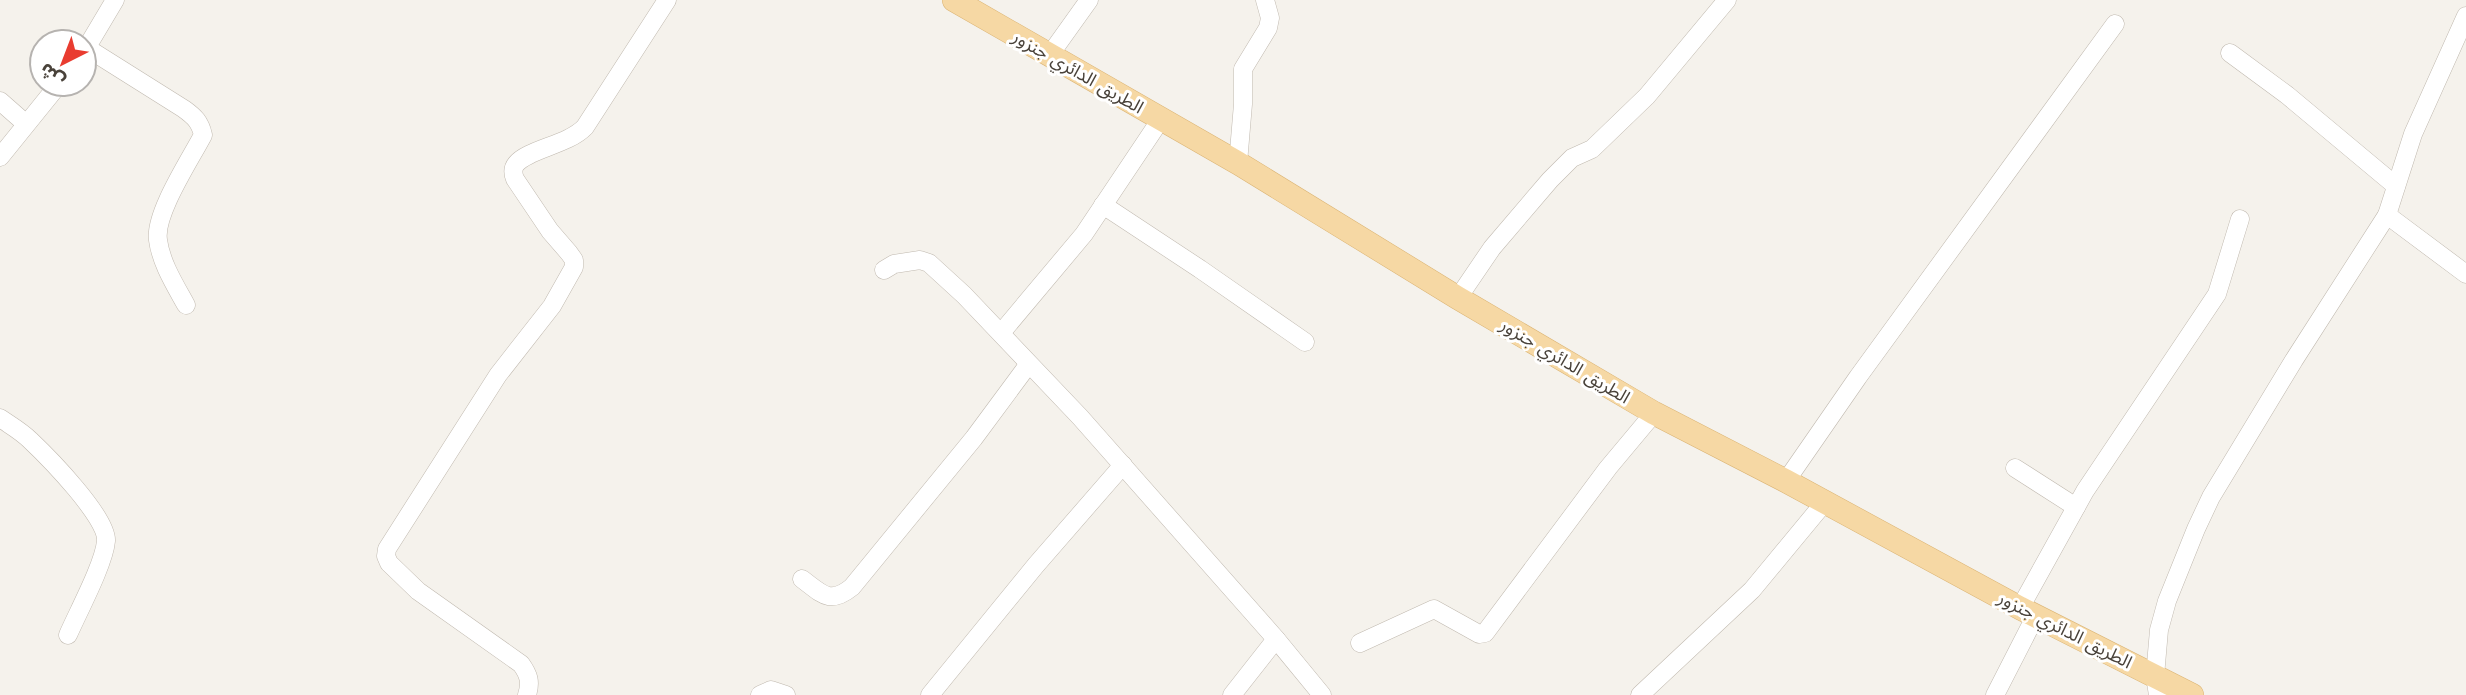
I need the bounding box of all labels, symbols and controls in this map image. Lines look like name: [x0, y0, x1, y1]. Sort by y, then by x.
street label: الطريق الدائري جنزور: [1007, 25, 1147, 120]
north arrow: [28, 28, 98, 98]
text: ش: [35, 58, 69, 93]
street label: الطريق الدائري جنزور: [1494, 313, 1634, 410]
street label: الطريق الدائري جنزور: [1992, 586, 2136, 675]

